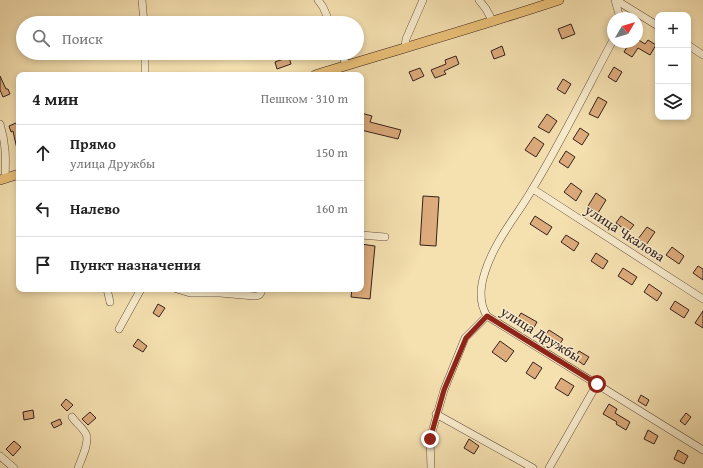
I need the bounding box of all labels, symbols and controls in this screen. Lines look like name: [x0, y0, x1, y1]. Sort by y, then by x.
north arrow: [607, 12, 643, 48]
map controls: [655, 12, 691, 120]
button: +: [655, 12, 691, 48]
search box: [16, 16, 364, 60]
icon: search: [30, 27, 52, 49]
text: Поиск: [62, 28, 103, 49]
button: −: [655, 48, 691, 84]
button: layers: [655, 84, 691, 120]
text: 4 мин: [32, 86, 78, 111]
text: Пешком · 310 m: [261, 89, 348, 108]
text: Прямо: [70, 133, 116, 154]
icon: ahead: [32, 142, 54, 164]
text: 150 m: [316, 143, 348, 162]
text: улица Дружбы: [70, 154, 155, 173]
icon: left: [32, 198, 54, 220]
text: Налево: [70, 198, 120, 219]
text: 160 m: [316, 199, 348, 218]
street label: улица Чкалова: [580, 199, 669, 267]
icon: arrive: [32, 254, 54, 276]
text: Пункт назначения: [70, 254, 201, 275]
street label: улица Дружбы: [496, 301, 585, 367]
route start: [588, 375, 606, 393]
route end: [421, 430, 439, 448]

